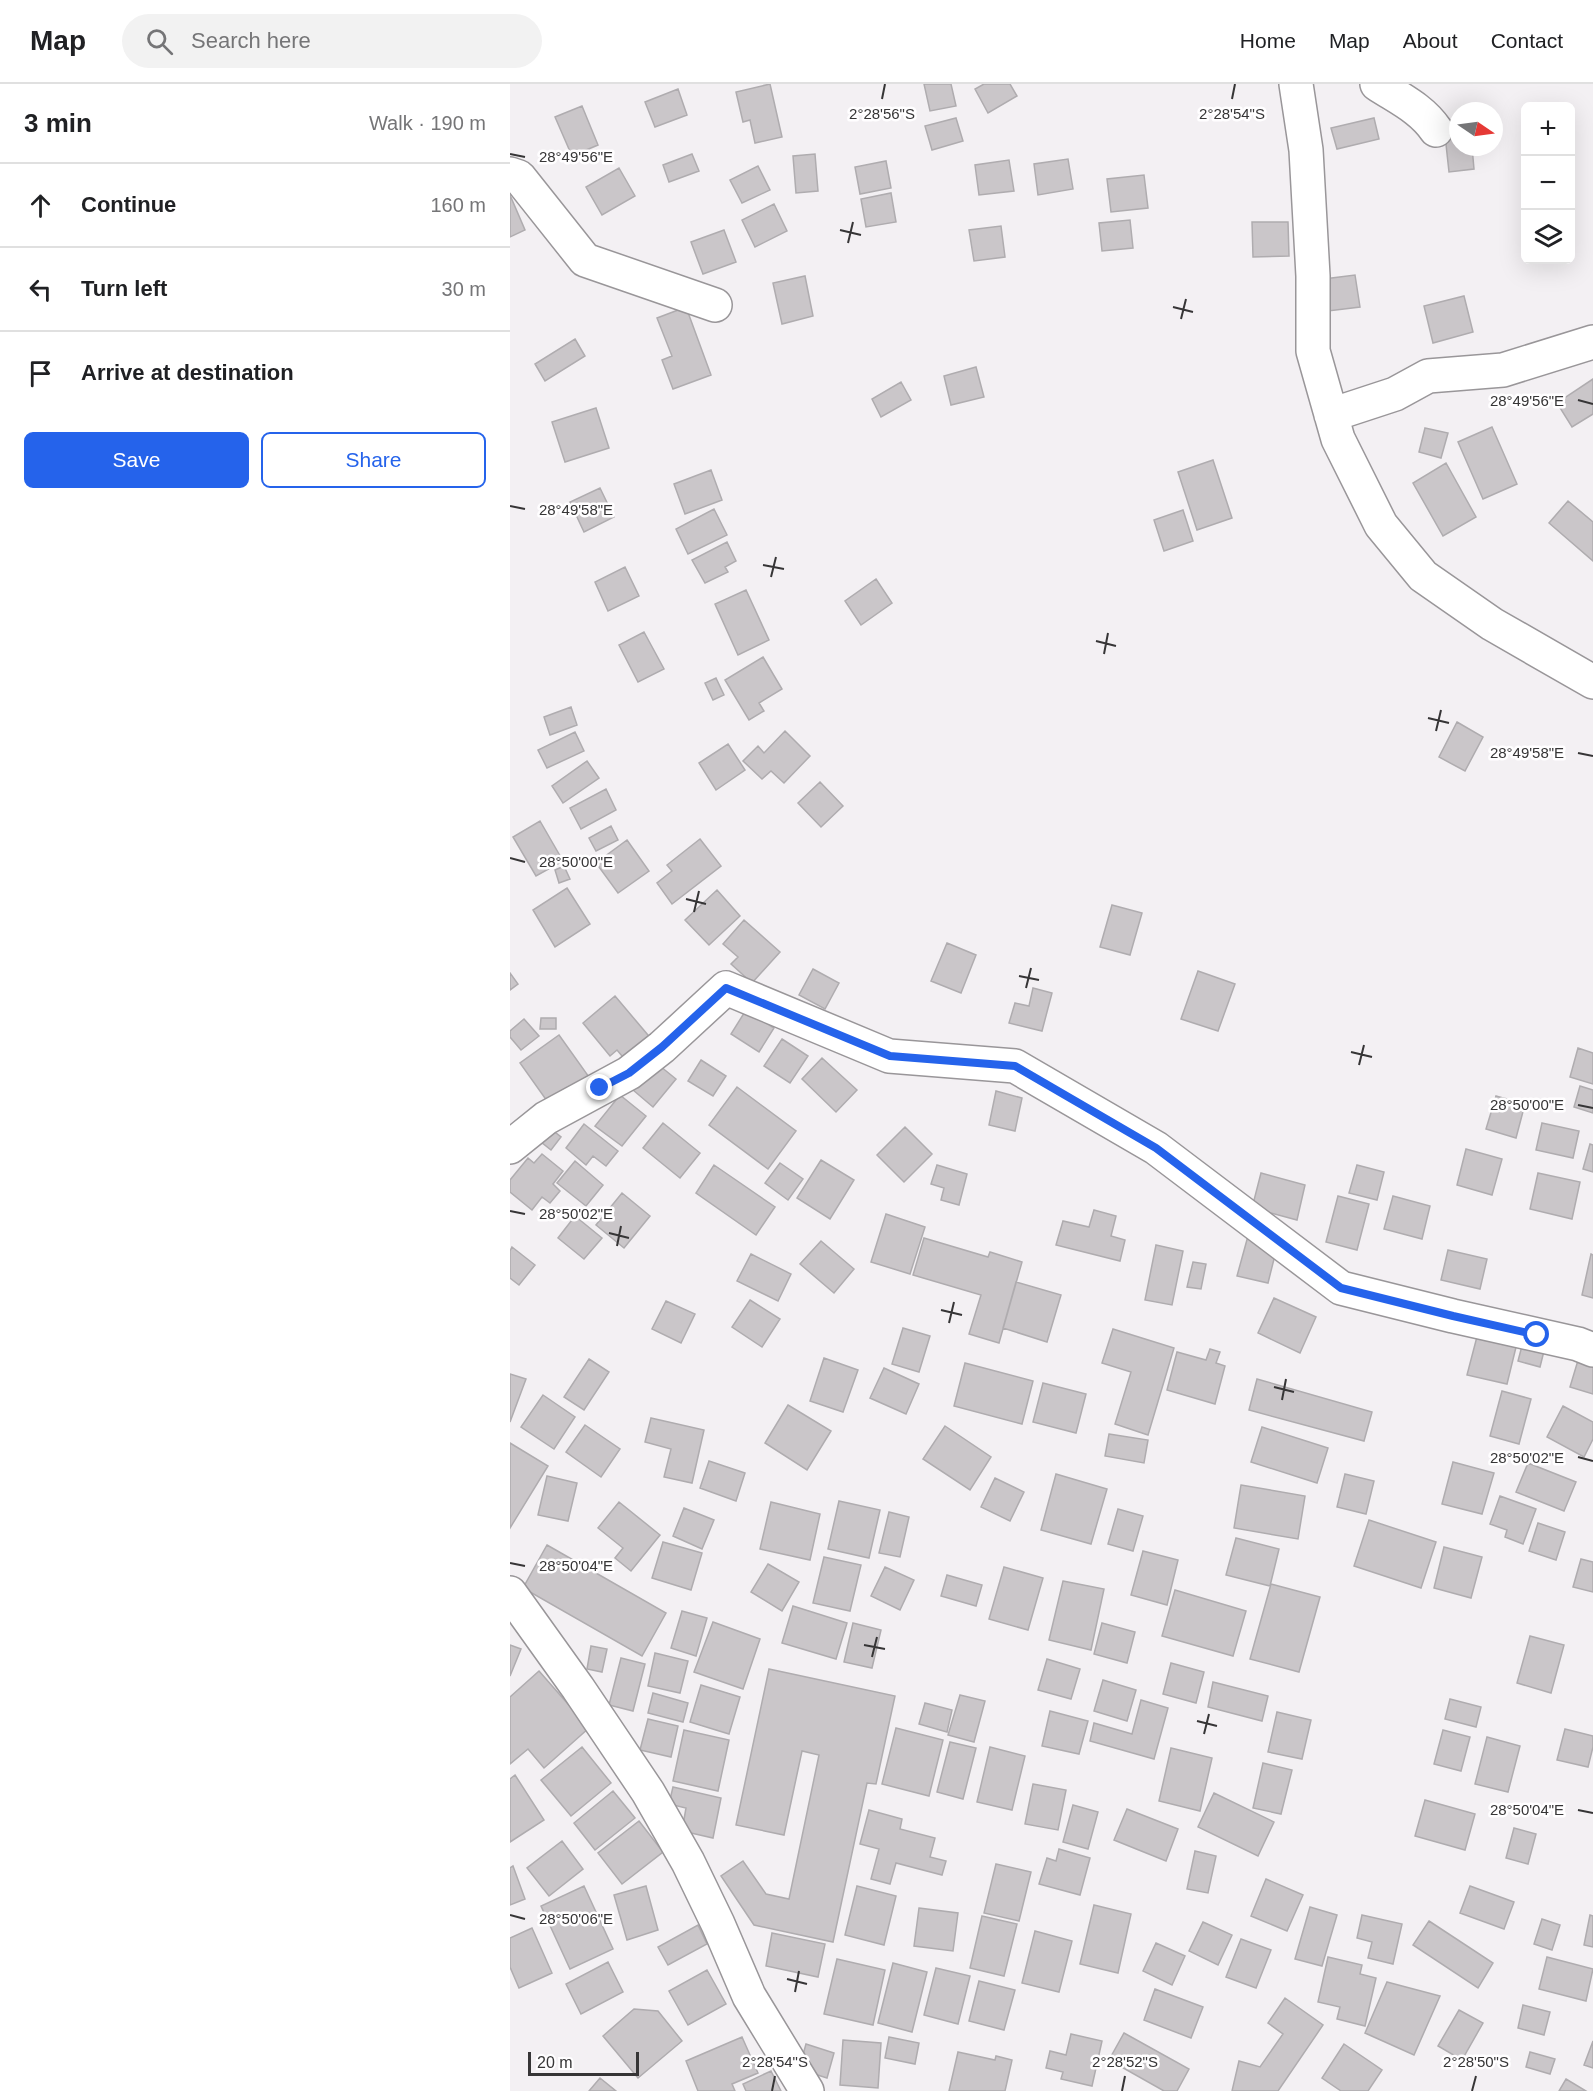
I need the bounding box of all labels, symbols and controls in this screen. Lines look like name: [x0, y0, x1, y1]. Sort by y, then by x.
search box: [122, 14, 542, 68]
text: Map: [30, 25, 86, 56]
icon: search: [143, 25, 176, 58]
text: Search here: [191, 28, 311, 53]
text: Home: [1240, 29, 1296, 52]
text: Map: [1329, 29, 1370, 52]
text: About: [1403, 29, 1458, 52]
text: Contact: [1491, 29, 1563, 52]
north arrow: [1449, 102, 1503, 156]
map controls: [1521, 102, 1575, 264]
button: +: [1521, 102, 1575, 156]
text: 2°28'56"S: [849, 105, 915, 122]
text: 2°28'54"S: [1199, 105, 1265, 122]
text: 3 min: [24, 108, 92, 138]
text: Walk · 190 m: [369, 112, 486, 134]
text: 28°49'56"E: [539, 148, 613, 165]
button: −: [1521, 156, 1575, 210]
icon: ahead: [24, 189, 57, 222]
text: Continue: [81, 192, 176, 217]
text: 160 m: [430, 194, 486, 216]
button: layers: [1521, 210, 1575, 264]
icon: left: [24, 273, 57, 306]
text: Turn left: [81, 276, 167, 301]
text: 30 m: [442, 278, 486, 300]
icon: arrive: [24, 357, 57, 390]
text: Arrive at destination: [81, 360, 294, 385]
text: 28°49'56"E: [1490, 392, 1564, 409]
button: Save: [24, 432, 249, 488]
button: Share: [261, 432, 486, 488]
text: 28°49'58"E: [539, 501, 613, 518]
text: 28°49'58"E: [1490, 744, 1564, 761]
text: 28°50'00"E: [539, 853, 613, 870]
route end: [586, 1074, 612, 1100]
text: 28°50'00"E: [1490, 1096, 1564, 1113]
text: 28°50'02"E: [539, 1205, 613, 1222]
route start: [1523, 1321, 1549, 1347]
text: 28°50'02"E: [1490, 1449, 1564, 1466]
text: 28°50'04"E: [539, 1557, 613, 1574]
text: 28°50'04"E: [1490, 1801, 1564, 1818]
text: 28°50'06"E: [539, 1910, 613, 1927]
scale bar: [528, 2049, 639, 2076]
text: 2°28'54"S: [742, 2053, 808, 2070]
text: 2°28'52"S: [1092, 2053, 1158, 2070]
text: 2°28'50"S: [1443, 2053, 1509, 2070]
text: 20 m: [537, 2054, 573, 2071]

